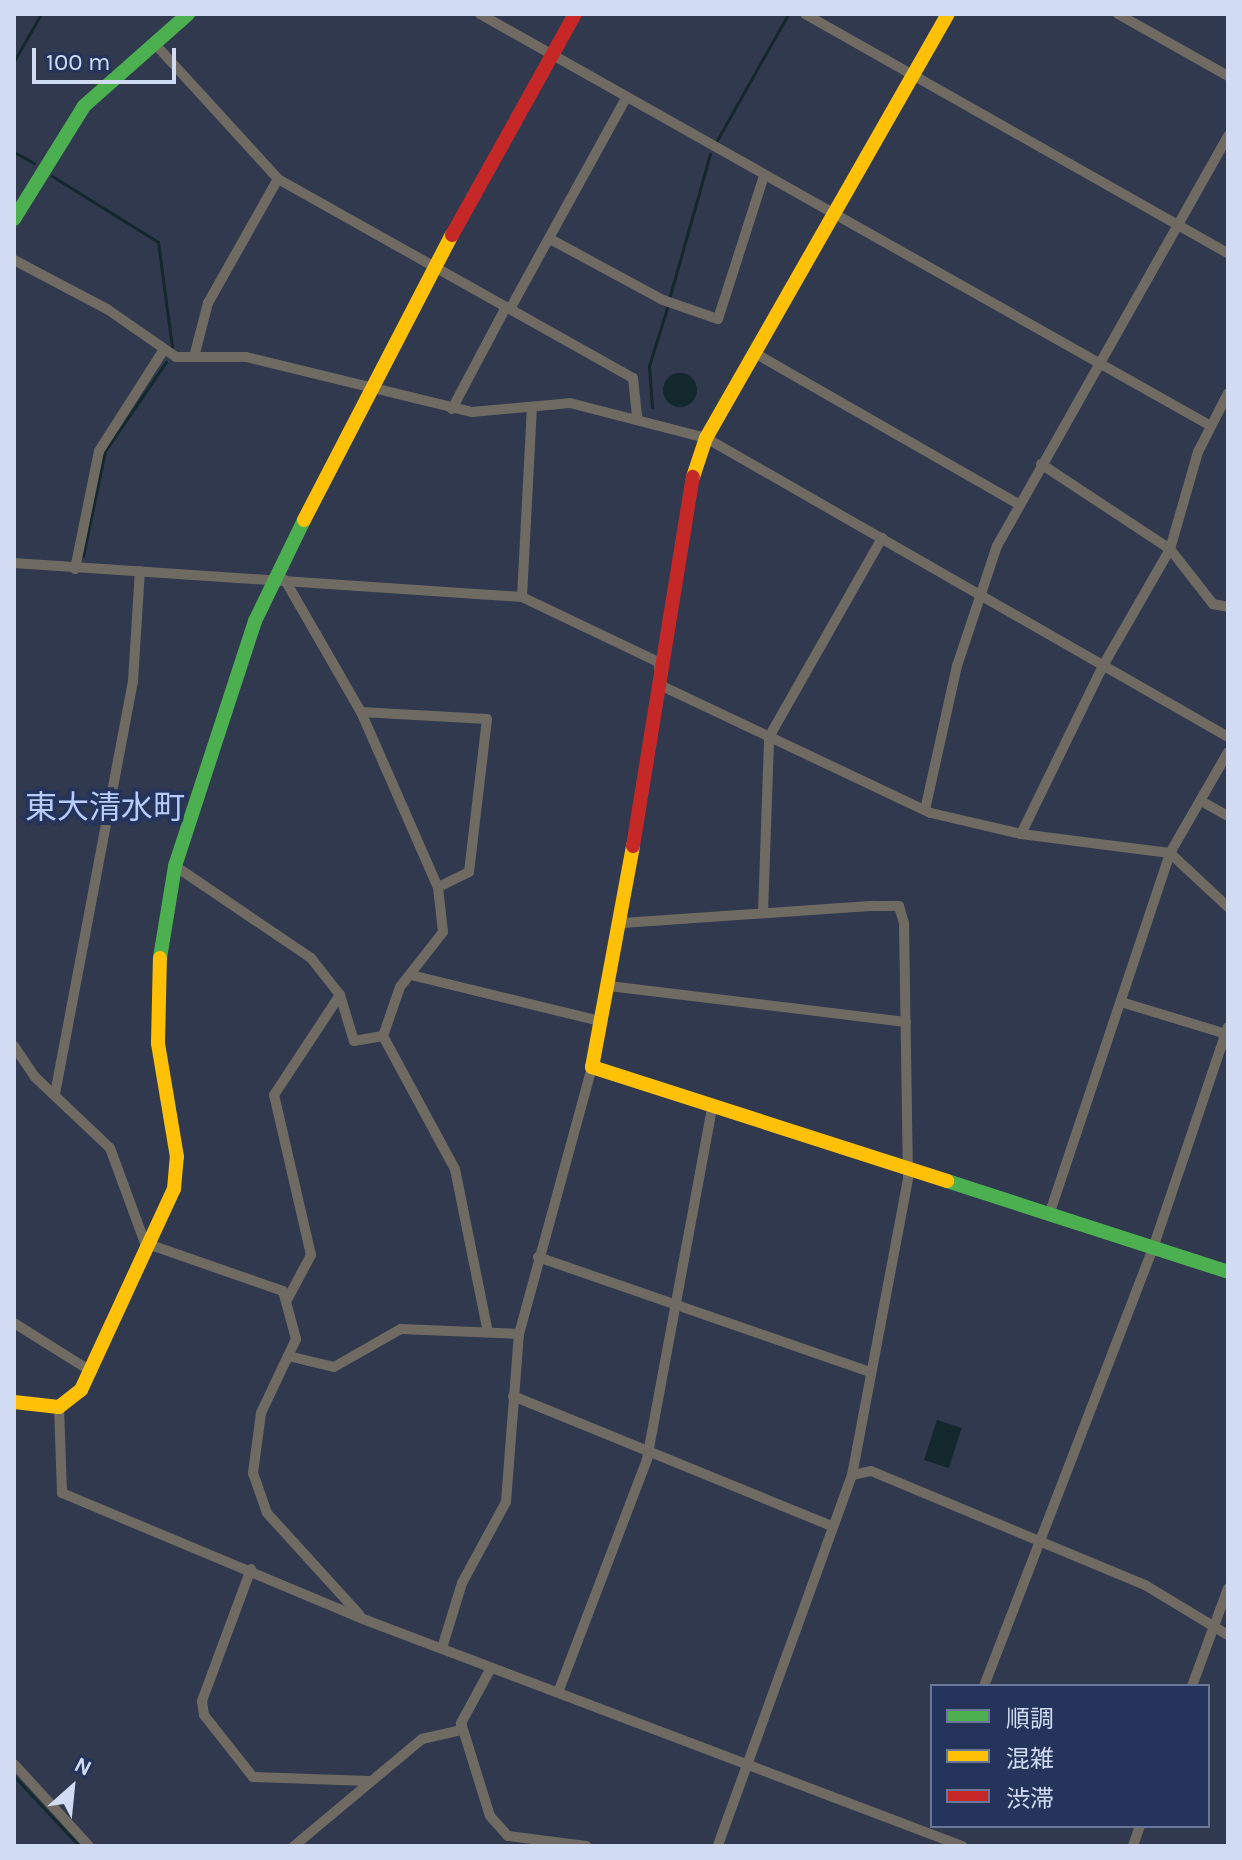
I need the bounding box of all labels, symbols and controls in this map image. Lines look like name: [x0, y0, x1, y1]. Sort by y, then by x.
scale bar: [36, 32, 180, 82]
text: 100 m: [46, 48, 111, 76]
district label: 東大清水町: [25, 789, 185, 827]
legend: [930, 1684, 1210, 1828]
text: 順調: [1006, 1705, 1054, 1733]
text: 混雑: [1006, 1745, 1054, 1773]
north arrow: [32, 1748, 112, 1828]
text: N: [70, 1751, 96, 1782]
text: 渋滞: [1006, 1785, 1054, 1813]

